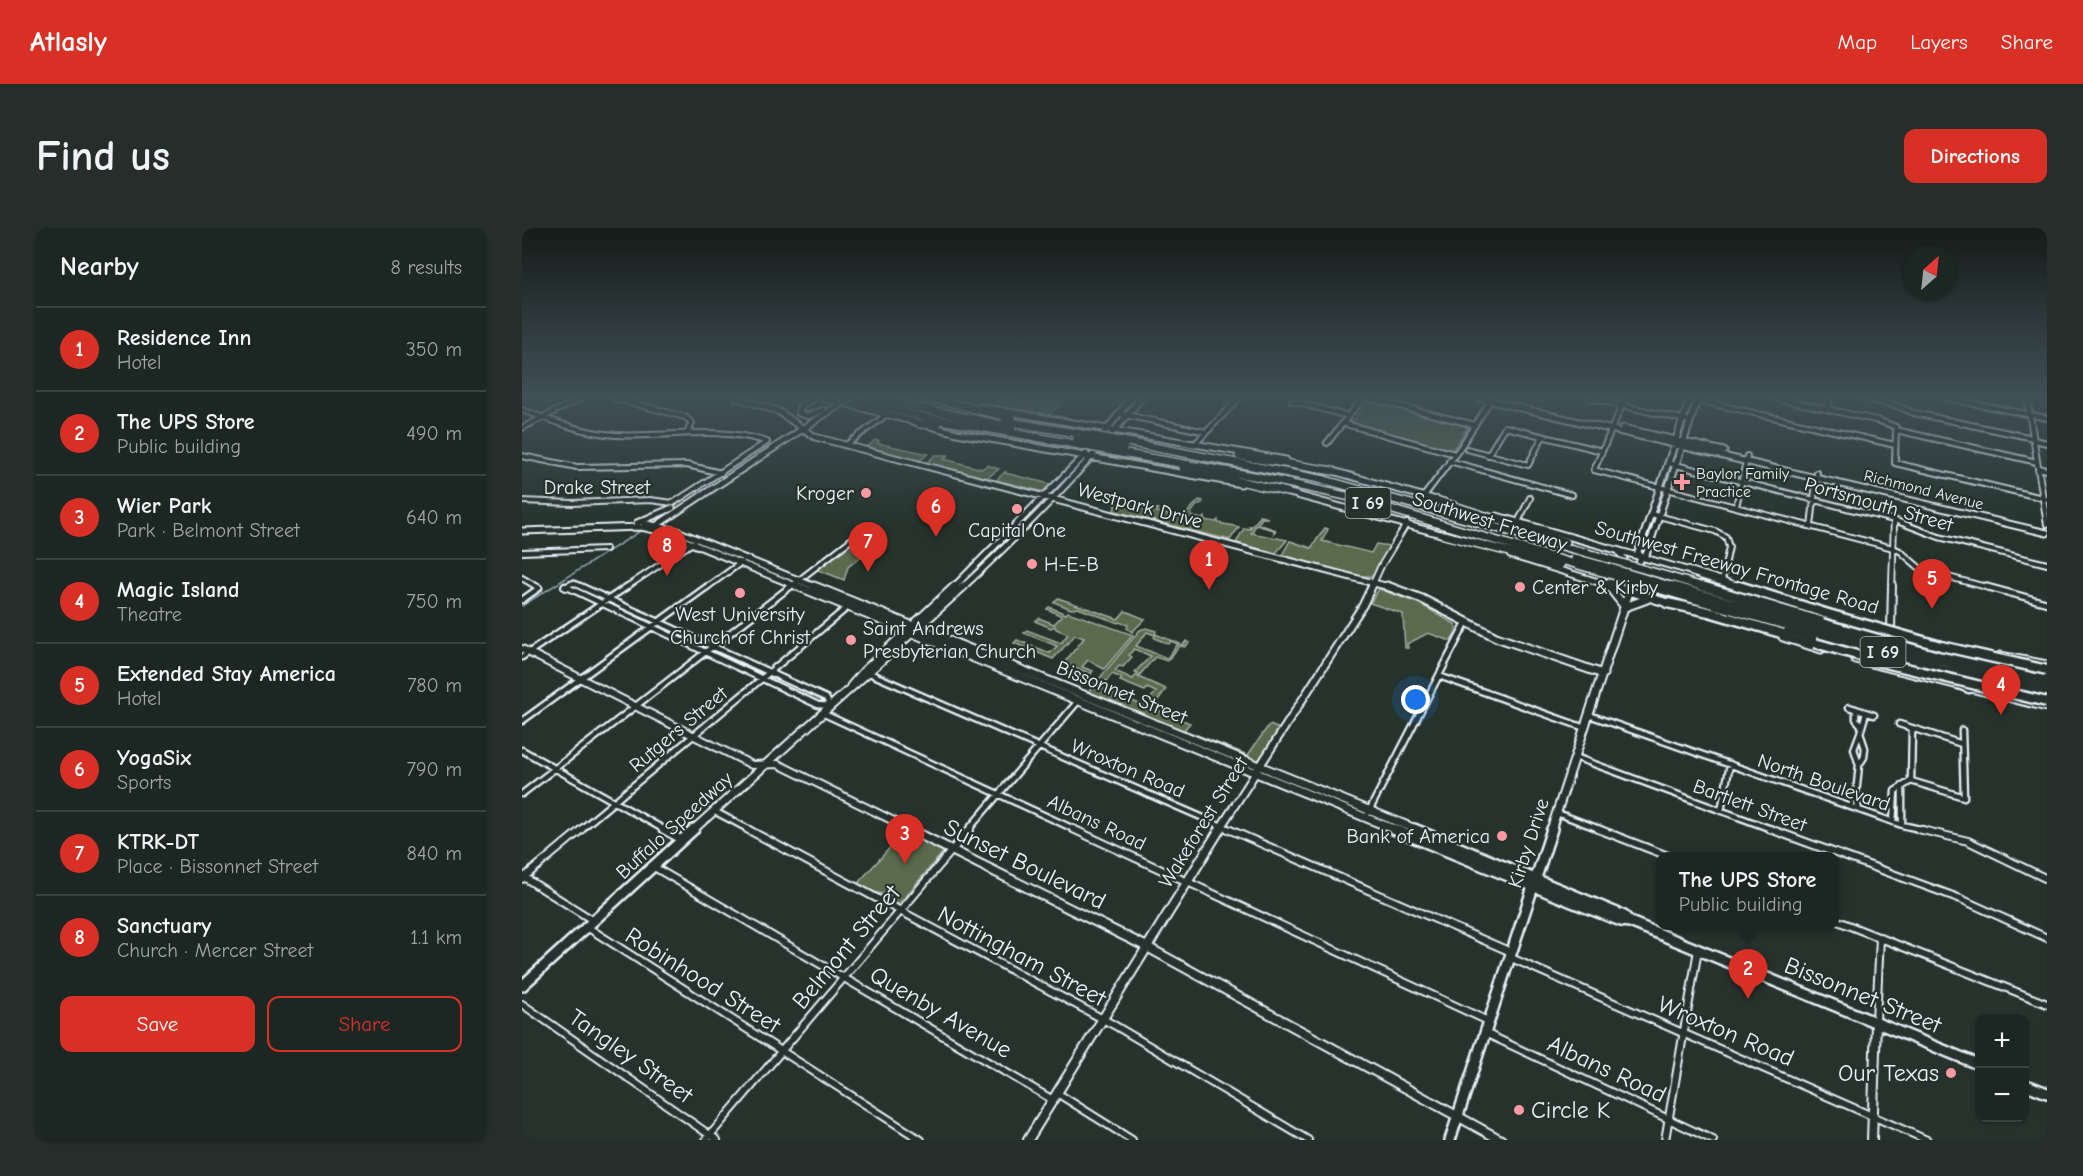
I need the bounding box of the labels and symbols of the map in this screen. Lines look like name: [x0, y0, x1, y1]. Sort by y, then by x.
north arrow: [1903, 246, 1957, 300]
place label: Baylor Family Practice: [1696, 465, 1790, 501]
street label: Richmond Avenue: [1862, 466, 1985, 514]
street label: Portsmouth Street: [1802, 472, 1957, 537]
marker: Baylor Family Practice: [1673, 473, 1691, 491]
street label: Drake Street: [544, 476, 652, 499]
street label: Westpark Drive: [1075, 478, 1205, 533]
place label: Kroger: [796, 482, 854, 505]
marker: Kroger: [859, 486, 873, 500]
street label: Southwest Freeway: [1410, 487, 1570, 556]
pin: 6: [916, 488, 956, 537]
road number: I 69: [1346, 488, 1390, 518]
marker: Capital One: [1010, 502, 1024, 516]
street label: Southwest Freeway Frontage Road: [1592, 516, 1881, 619]
place label: Capital One: [968, 519, 1066, 542]
pin: 7: [848, 522, 888, 572]
pin: 8: [648, 526, 686, 576]
pin: 1: [1190, 540, 1228, 590]
place label: H-E-B: [1044, 553, 1099, 576]
marker: H-E-B: [1025, 557, 1039, 571]
pin: 5: [1912, 560, 1952, 609]
place label: Center & Kirby: [1532, 576, 1658, 599]
marker: Center & Kirby: [1513, 580, 1527, 594]
marker: West University Church of Christ: [733, 586, 747, 600]
place label: West University Church of Christ: [670, 603, 811, 649]
place label: Saint Andrews Presbyterian Church: [863, 617, 1036, 663]
marker: Saint Andrews Presbyterian Church: [844, 633, 858, 647]
road number: I 69: [1860, 637, 1906, 667]
street label: Bissonnet Street: [1053, 656, 1192, 730]
pin: 4: [1982, 666, 2020, 715]
street label: Rutgers Street: [625, 681, 733, 777]
your location: [1401, 685, 1430, 714]
street label: Wroxton Road: [1068, 734, 1188, 803]
street label: North Boulevard: [1755, 749, 1893, 816]
street label: Wakeforest Street: [1154, 752, 1254, 892]
street label: Buffalo Speedway: [611, 767, 737, 884]
street label: Bartlett Street: [1690, 774, 1811, 837]
street label: Albans Road: [1044, 790, 1150, 855]
street label: Kirby Drive: [1503, 795, 1554, 891]
street label: Sunset Boulevard: [940, 813, 1110, 915]
pin: 3: [886, 814, 925, 864]
place label: Bank of America: [1346, 825, 1490, 848]
marker: Bank of America: [1495, 829, 1509, 843]
street label: Belmont Street: [786, 879, 907, 1015]
street label: Nottingham Street: [933, 900, 1112, 1013]
street label: Robinhood Street: [620, 921, 787, 1039]
pin: 2: [1728, 950, 1768, 999]
street label: Bissonnet Street: [1781, 951, 1946, 1040]
street label: Quenby Avenue: [865, 960, 1017, 1064]
street label: Wroxton Road: [1654, 990, 1798, 1072]
street label: Tangley Street: [564, 1003, 699, 1110]
street label: Albans Road: [1543, 1029, 1671, 1109]
place label: Our Texas: [1838, 1059, 1939, 1087]
marker: Our Texas: [1944, 1066, 1958, 1080]
place label: Circle K: [1531, 1096, 1610, 1124]
marker: Circle K: [1512, 1103, 1526, 1117]

